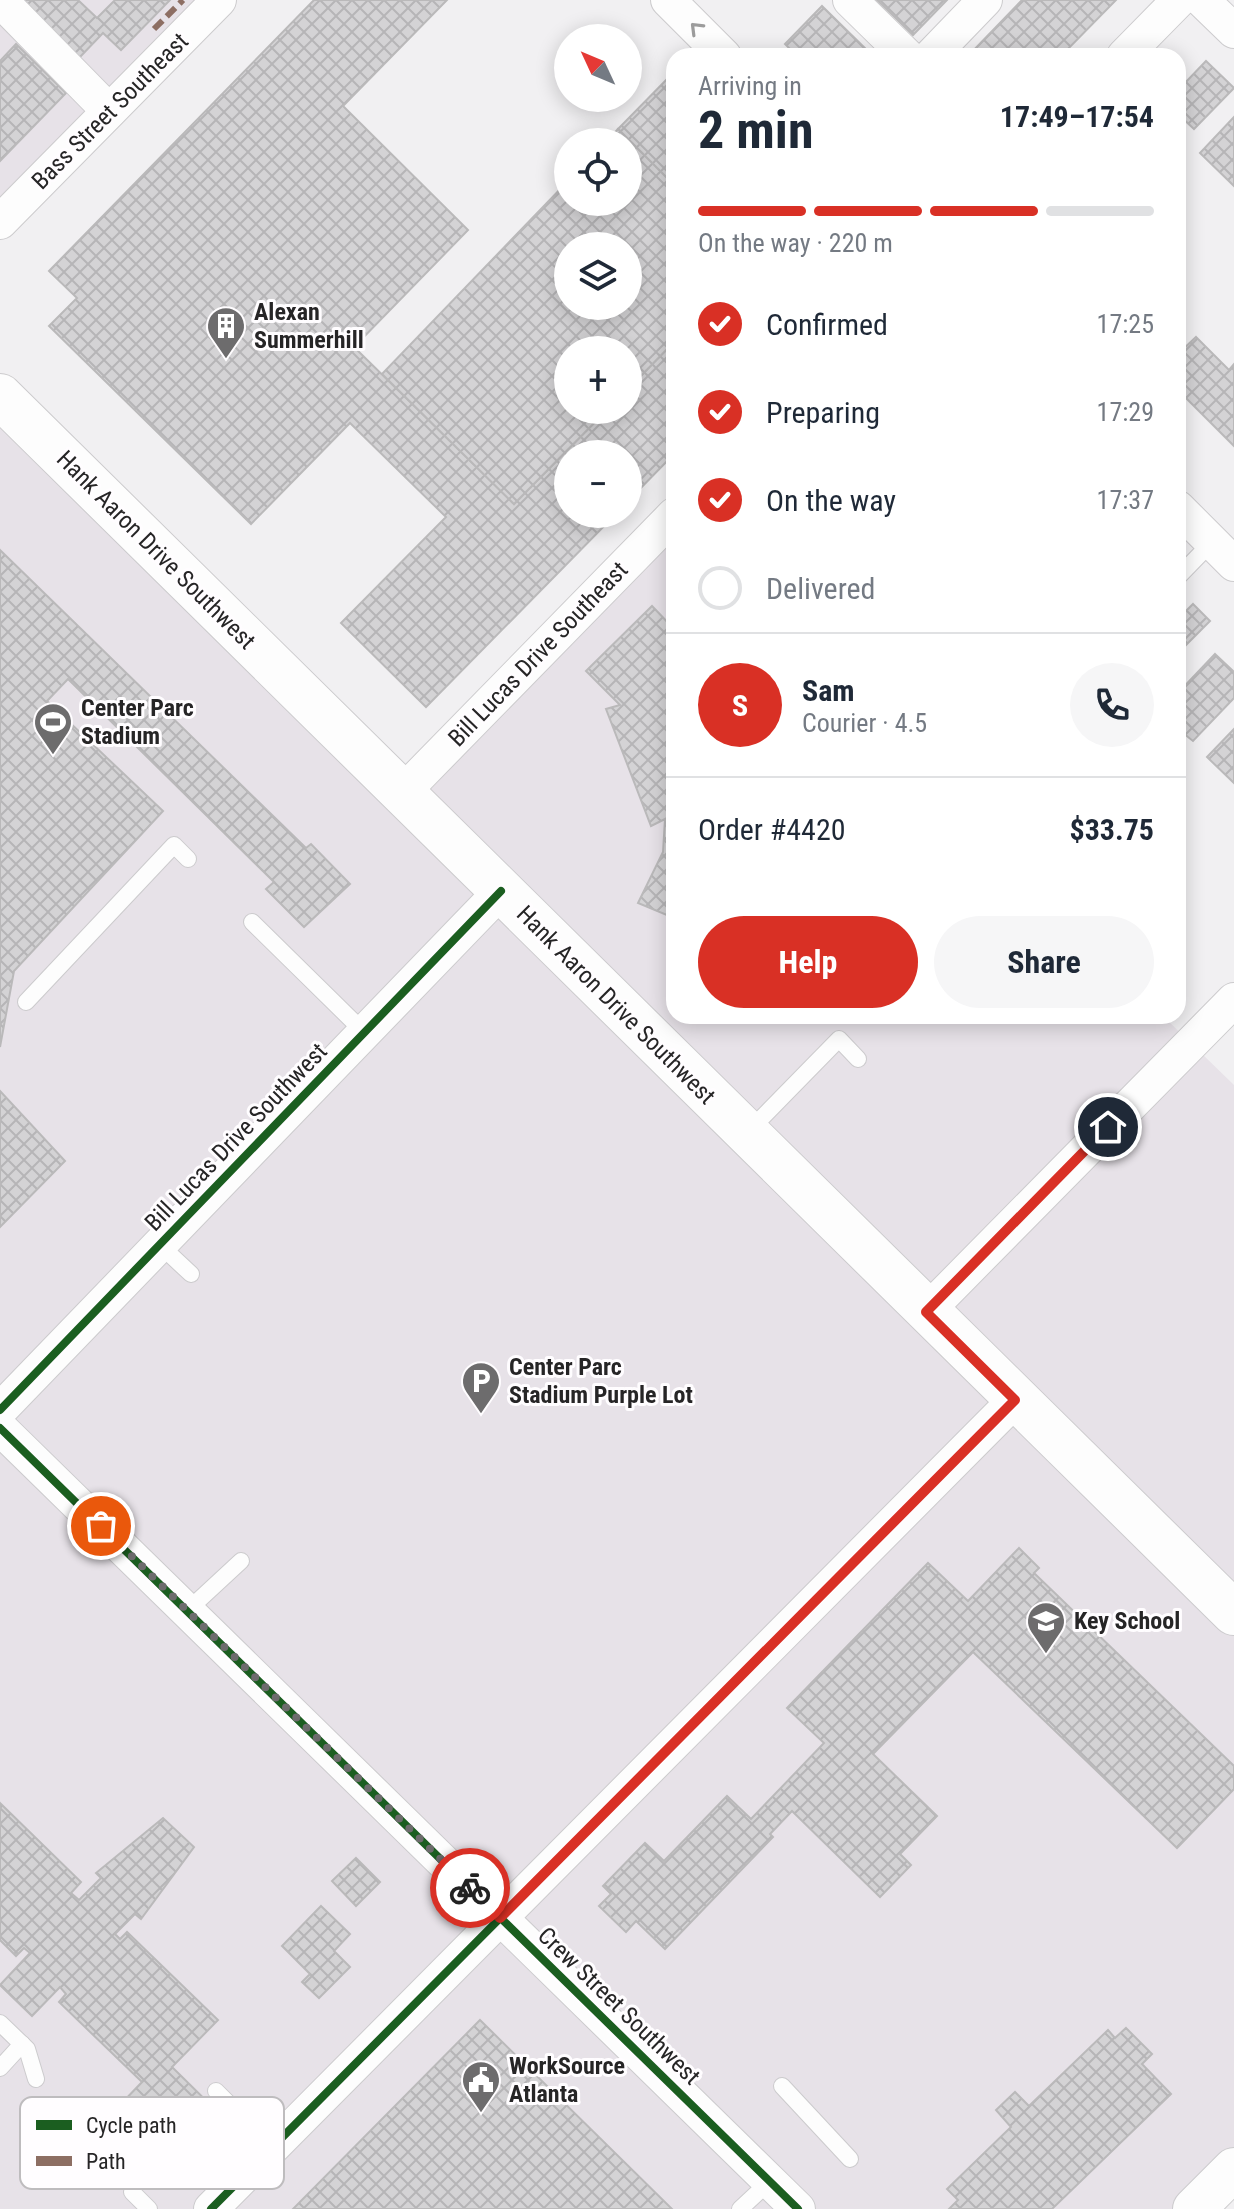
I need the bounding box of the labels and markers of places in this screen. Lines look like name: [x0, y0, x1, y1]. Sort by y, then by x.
place label: Alexan Summerhill: [254, 298, 364, 354]
building icon: Alexan Summerhill: [205, 305, 247, 360]
place label: Center Parc Stadium: [81, 694, 194, 750]
sports icon: Center Parc Stadium: [32, 701, 74, 756]
pin: [1074, 1093, 1142, 1161]
place label: Center Parc Stadium Purple Lot: [509, 1353, 693, 1409]
parking icon: Center Parc Stadium Purple Lot: [460, 1360, 502, 1415]
pin: [67, 1492, 135, 1560]
school or university icon: Key School: [1025, 1600, 1067, 1655]
place label: Key School: [1074, 1607, 1180, 1635]
place label: WorkSource Atlanta: [509, 2052, 625, 2108]
public building icon: WorkSource Atlanta: [460, 2059, 502, 2114]

